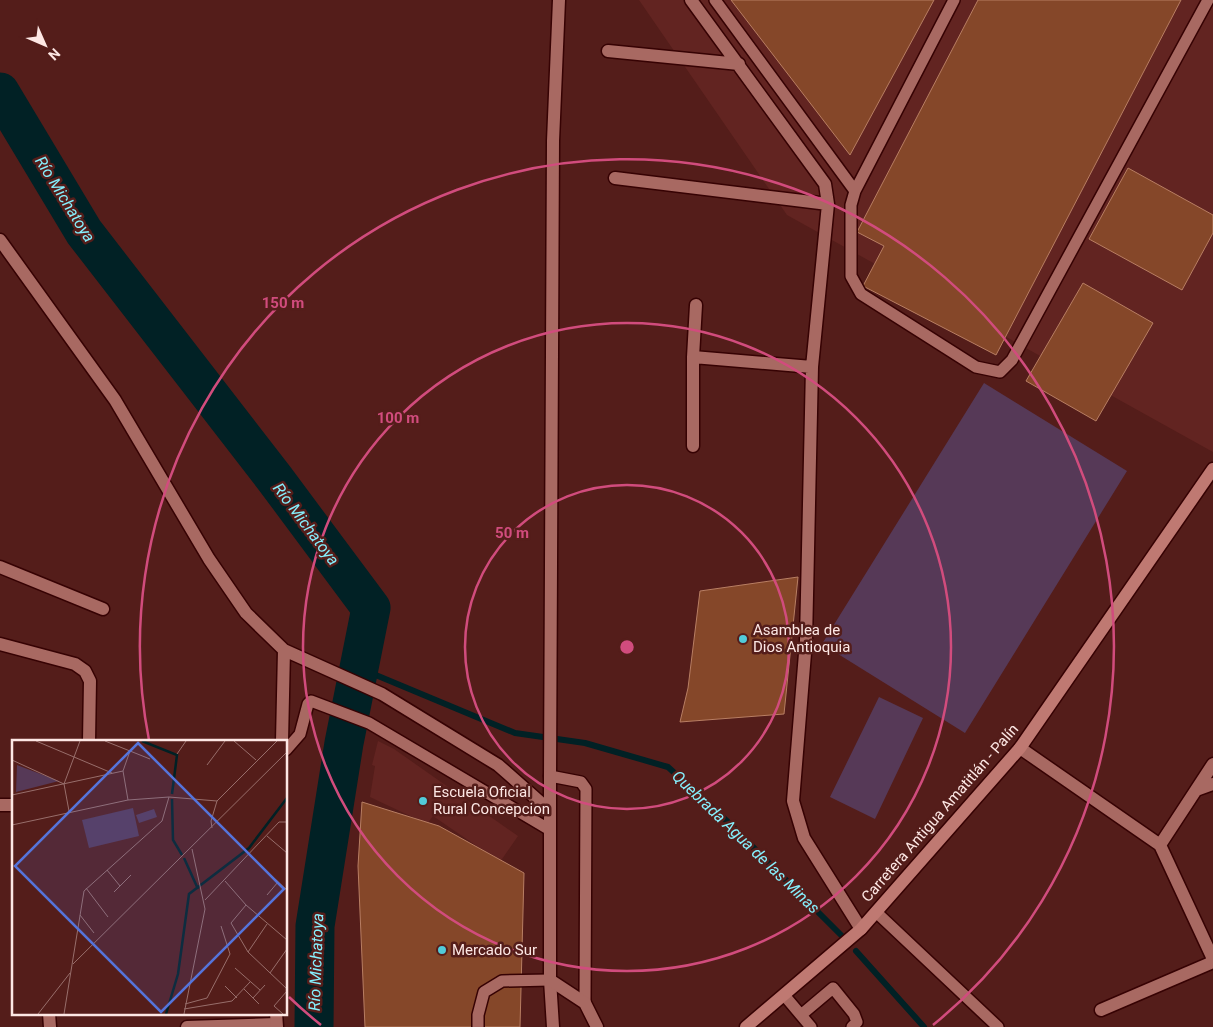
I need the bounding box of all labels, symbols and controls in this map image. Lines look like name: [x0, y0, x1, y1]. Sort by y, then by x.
north arrow: [20, 20, 70, 70]
text: N: [45, 45, 63, 63]
water label: Río Michatoya: [31, 152, 99, 246]
text: 150 m: [262, 294, 304, 312]
text: 100 m: [377, 409, 419, 427]
water label: Río Michatoya: [269, 479, 343, 569]
text: 50 m: [495, 524, 529, 542]
place label: Asamblea de Dios Antioquia: [753, 621, 850, 656]
marker: Asamblea de Dios Antioquia: [737, 633, 749, 645]
centre of rings: [618, 638, 636, 656]
street label: Carretera Antigua Amatitlán - Palín: [858, 720, 1022, 906]
inset map: [12, 740, 288, 1014]
water label: Quebrada Agua de las Minas: [668, 766, 824, 918]
place label: Escuela Oficial Rural Concepcion: [433, 783, 550, 818]
marker: Escuela Oficial Rural Concepcion: [417, 795, 429, 807]
water label: Río Michatoya: [305, 913, 327, 1011]
place label: Mercado Sur: [452, 941, 537, 959]
marker: Mercado Sur: [436, 944, 448, 956]

